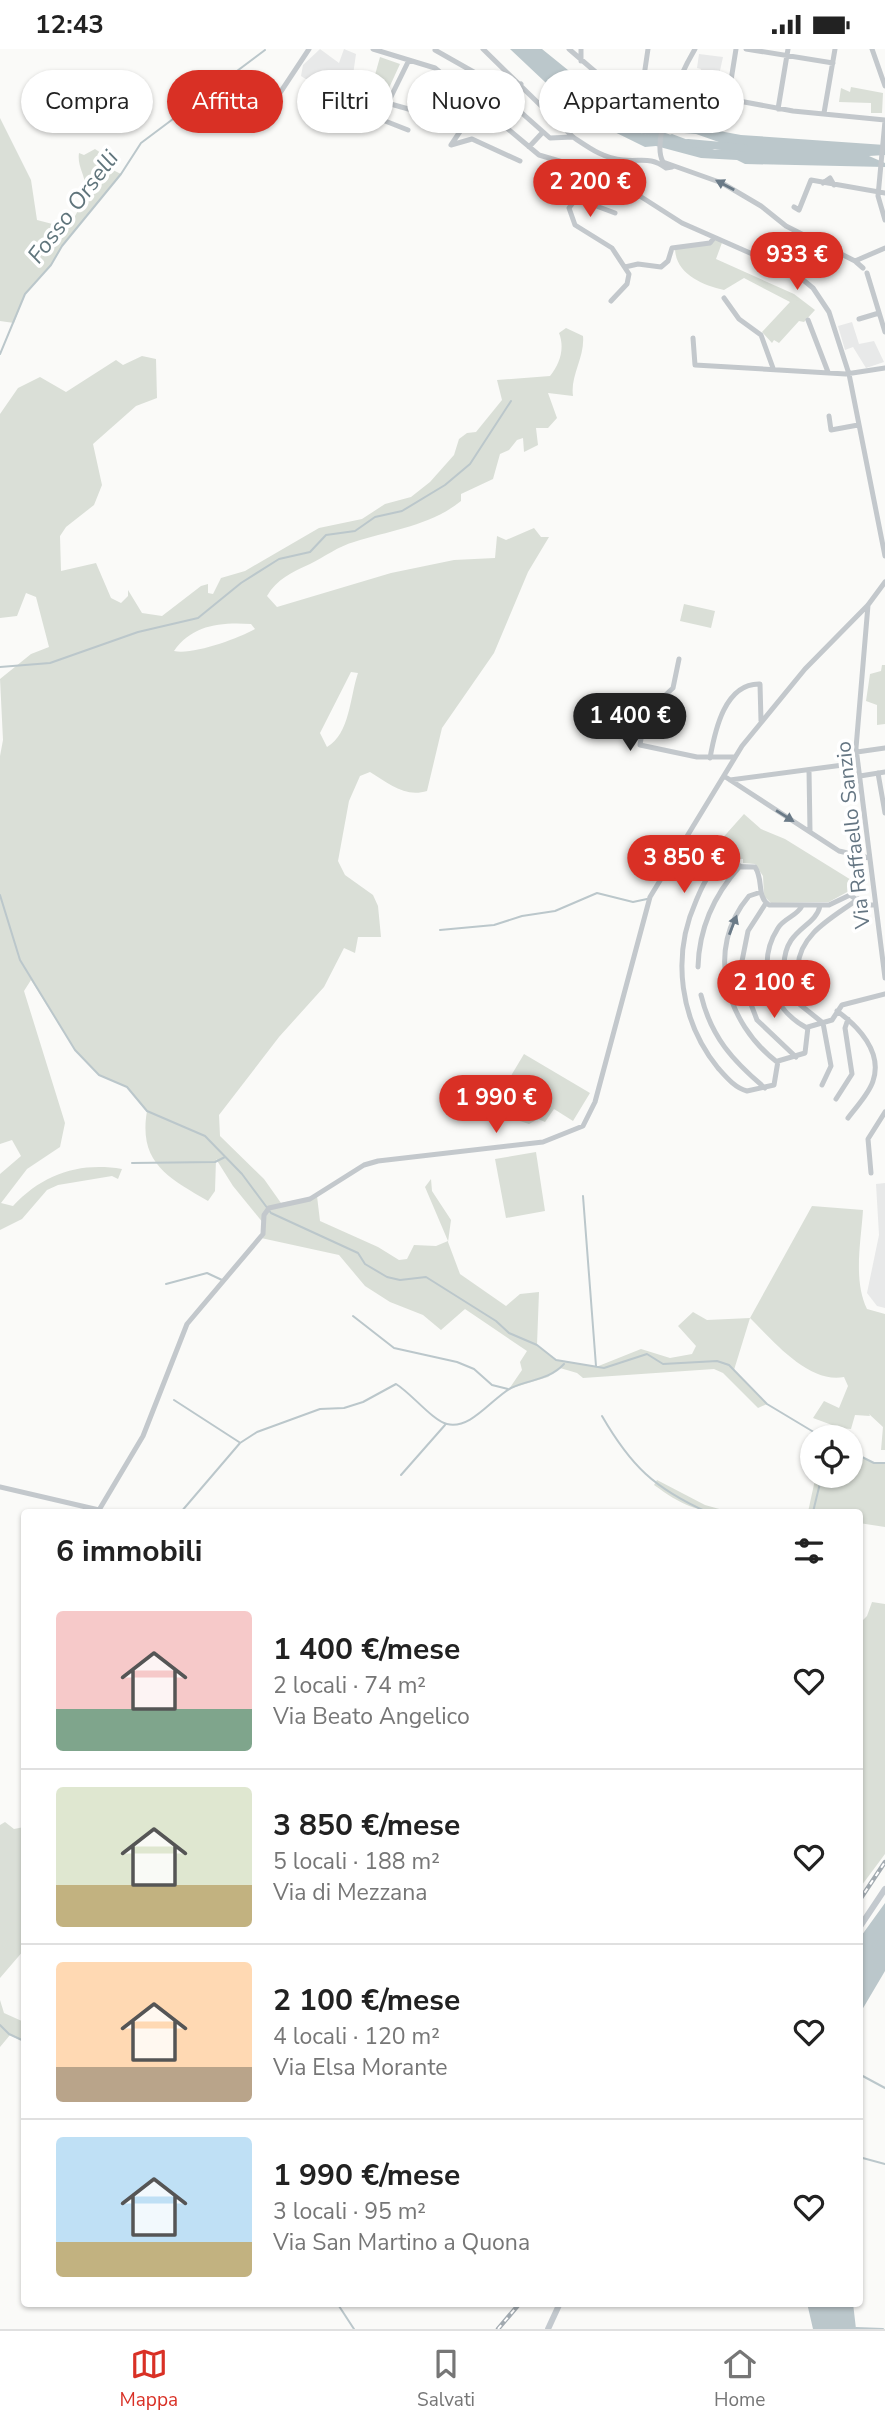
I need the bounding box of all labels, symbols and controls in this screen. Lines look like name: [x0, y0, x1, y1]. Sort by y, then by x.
text: 12:43: [35, 7, 104, 42]
chip: Compra: [21, 70, 153, 133]
chip: Affitta: [167, 70, 283, 133]
chip: Filtri: [297, 70, 393, 133]
chip: Nuovo: [407, 70, 525, 133]
chip: Appartamento: [539, 70, 744, 133]
water label: Fosso Orselli: [20, 144, 126, 270]
pin: 2 200 €: [525, 159, 655, 219]
text: 2 200 €: [549, 166, 631, 197]
one-way arrow: [714, 180, 734, 192]
pin: 933 €: [748, 233, 846, 292]
text: 933 €: [766, 239, 828, 270]
pin: 1 400 €: [565, 693, 695, 753]
text: 1 400 €: [589, 700, 671, 731]
street label: Via Raffaello Sanzio: [829, 740, 877, 931]
one-way arrow: [776, 810, 795, 822]
pin: 3 850 €: [619, 835, 749, 895]
text: 3 850 €: [643, 842, 725, 873]
one-way arrow: [727, 914, 738, 935]
pin: 2 100 €: [709, 961, 839, 1020]
text: 2 100 €: [733, 967, 815, 998]
pin: 1 990 €: [431, 1075, 561, 1135]
text: 1 990 €: [455, 1082, 537, 1113]
map controls: [800, 1425, 863, 1488]
button: locate: [800, 1425, 863, 1488]
text: 6 immobili: [56, 1531, 203, 1572]
icon: filters: [790, 1532, 828, 1570]
text: 1 400 €/mese: [273, 1629, 460, 1670]
icon: home: [112, 1639, 196, 1723]
icon: heart: [790, 1662, 828, 1700]
text: 2 locali · 74 m²: [273, 1670, 426, 1701]
text: Via Beato Angelico: [273, 1701, 470, 1732]
text: 3 850 €/mese: [273, 1805, 460, 1846]
icon: home: [112, 1815, 196, 1899]
icon: heart: [790, 1838, 828, 1876]
text: 5 locali · 188 m²: [273, 1846, 440, 1877]
text: Via di Mezzana: [273, 1877, 427, 1908]
text: 2 100 €/mese: [273, 1980, 460, 2021]
icon: home: [112, 1990, 196, 2074]
icon: heart: [790, 2013, 828, 2051]
text: 4 locali · 120 m²: [273, 2021, 440, 2052]
text: Via Elsa Morante: [273, 2052, 448, 2083]
text: 1 990 €/mese: [273, 2155, 460, 2196]
icon: home: [112, 2165, 196, 2249]
icon: heart: [790, 2188, 828, 2226]
text: 3 locali · 95 m²: [273, 2196, 426, 2227]
text: Via San Martino a Quona: [273, 2227, 530, 2258]
tab: Mappa: [120, 2345, 178, 2413]
tab: Salvati: [417, 2345, 475, 2413]
tab: Home: [714, 2345, 765, 2413]

